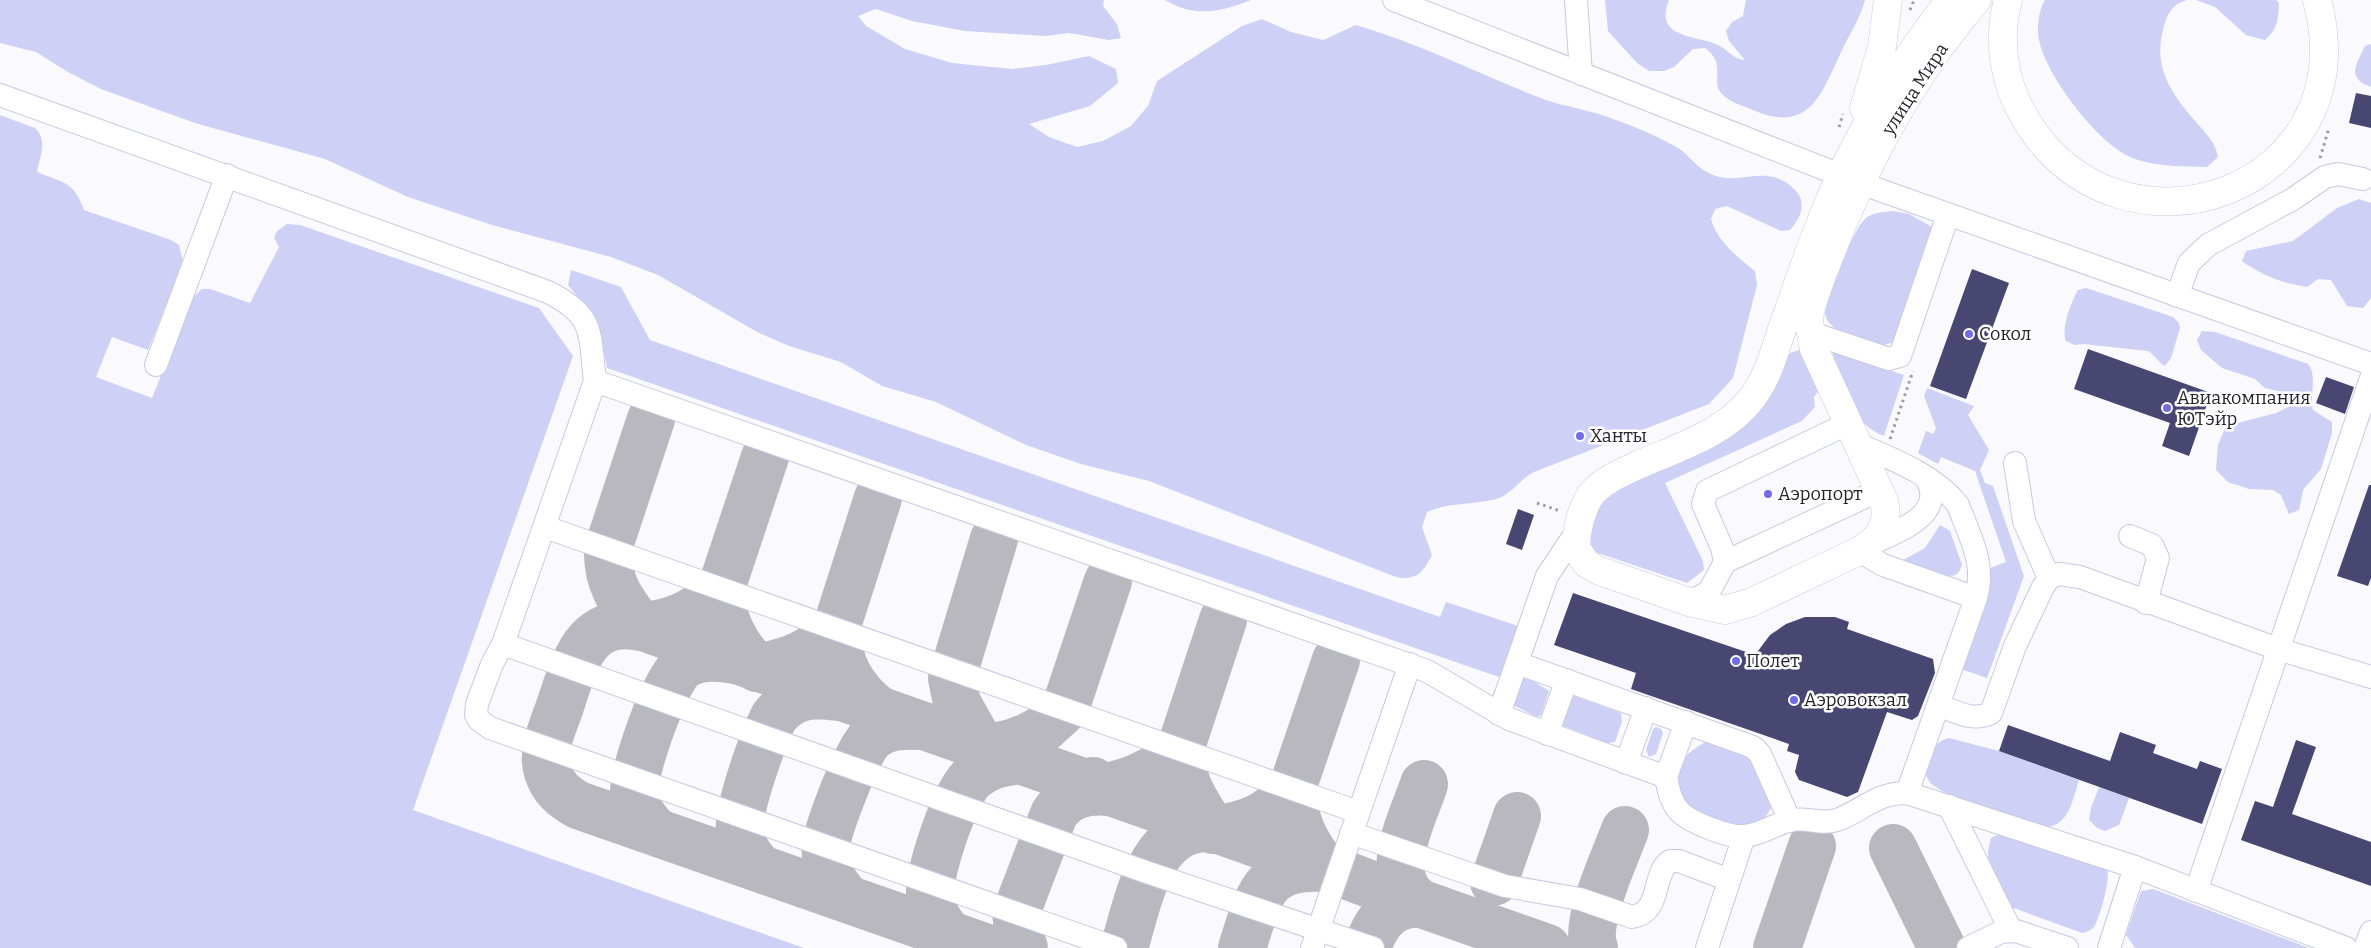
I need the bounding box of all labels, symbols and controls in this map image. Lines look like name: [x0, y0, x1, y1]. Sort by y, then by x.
street label: улица Мира: [1877, 39, 1953, 140]
place label: Сокол: [1979, 323, 2031, 345]
marker: Сокол: [1963, 328, 1975, 340]
place label: Авиакомпания ЮТэйр: [2177, 387, 2310, 430]
marker: Авиакомпания ЮТэйр: [2161, 402, 2173, 414]
place label: Ханты: [1590, 425, 1647, 447]
marker: Ханты: [1574, 430, 1586, 442]
place label: Аэропорт: [1778, 483, 1863, 505]
marker: Аэропорт: [1762, 488, 1774, 500]
place label: Полет: [1746, 650, 1800, 672]
marker: Полет: [1730, 655, 1742, 667]
place label: Аэровокзал: [1804, 689, 1907, 711]
marker: Аэровокзал: [1788, 694, 1800, 706]

